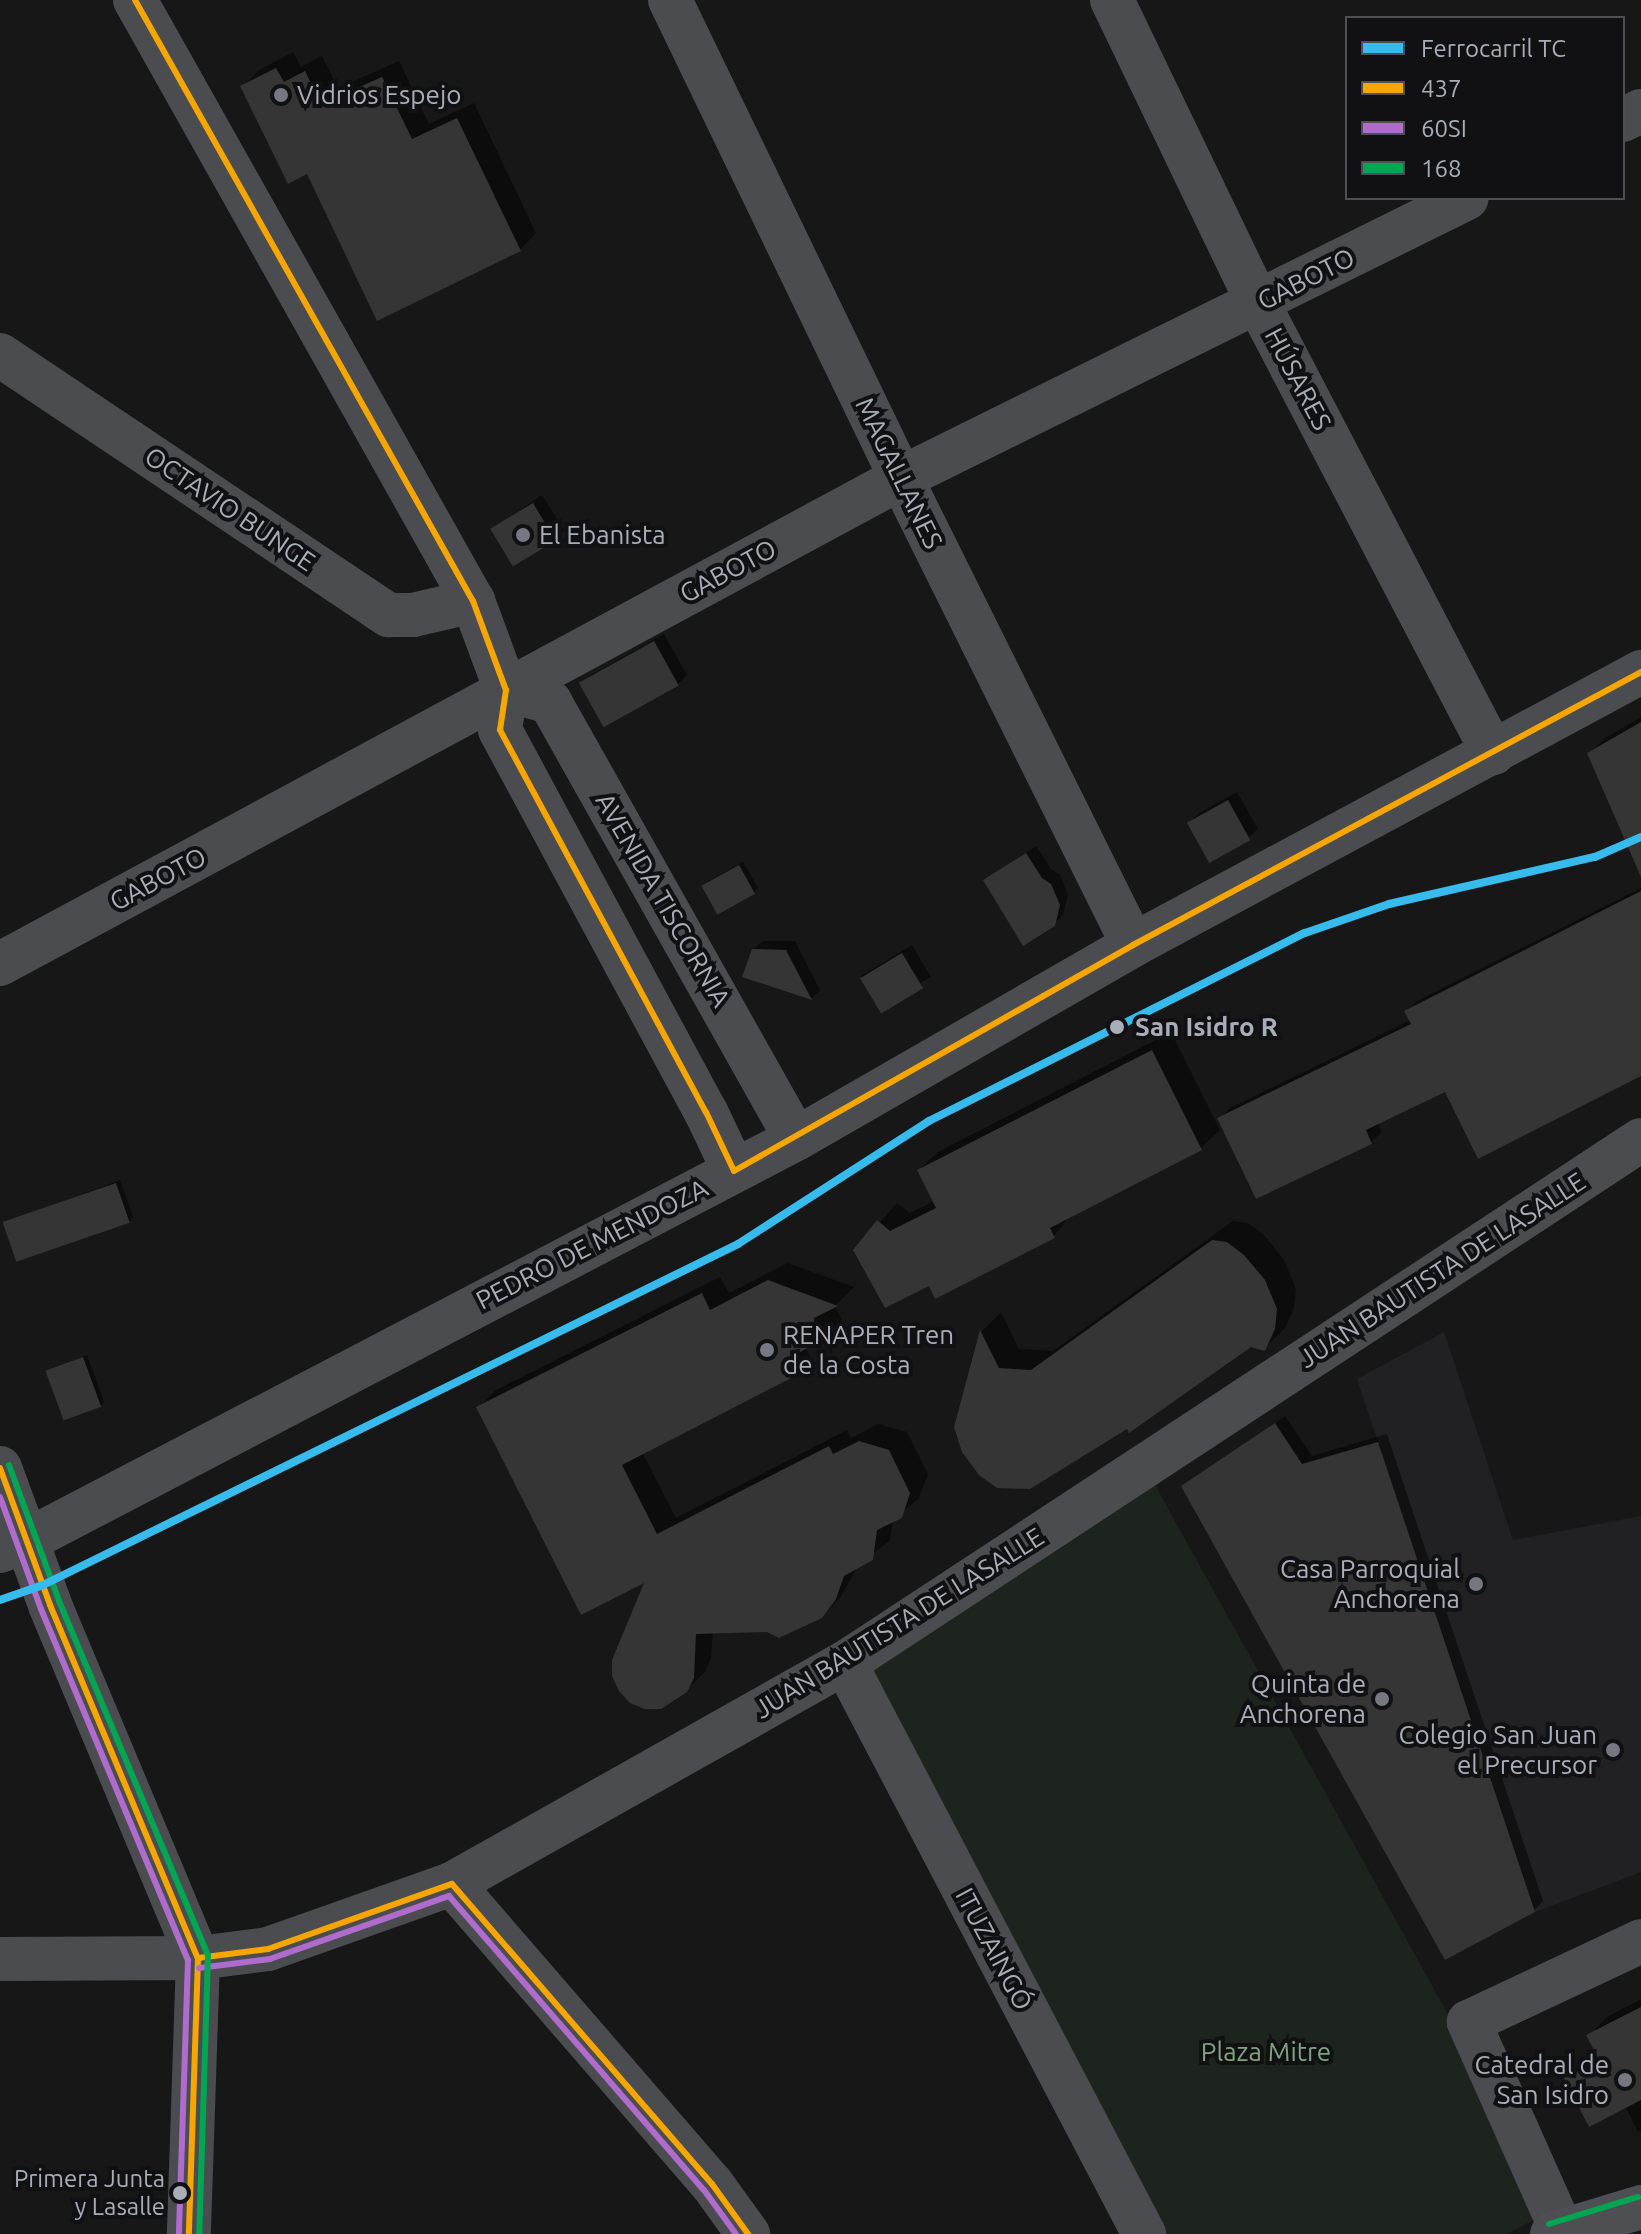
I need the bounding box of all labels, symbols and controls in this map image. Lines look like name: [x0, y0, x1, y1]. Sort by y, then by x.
legend: [1345, 16, 1625, 200]
text: Ferrocarril TC: [1421, 35, 1566, 62]
text: 437: [1421, 75, 1462, 102]
place label: Vidrios Espejo: [297, 79, 461, 111]
marker: Vidrios Espejo: [272, 86, 290, 104]
text: 60SI: [1421, 115, 1467, 142]
text: 168: [1421, 155, 1462, 182]
street label: GABOTO: [1252, 241, 1360, 317]
street label: HÚSARES: [1258, 323, 1338, 435]
street label: MAGALLANES: [849, 392, 949, 554]
street label: OCTAVIO BUNGE: [139, 440, 321, 578]
place label: El Ebanista: [539, 519, 665, 551]
marker: El Ebanista: [514, 526, 532, 544]
street label: GABOTO: [675, 533, 781, 609]
street label: AVENIDA TISCORNIA: [589, 788, 737, 1012]
street label: GABOTO: [105, 841, 211, 917]
place label: San Isidro R: [1135, 1011, 1278, 1043]
marker: San Isidro R: [1106, 1016, 1128, 1038]
street label: JUAN BAUTISTA DE LASALLE: [1293, 1166, 1591, 1374]
street label: PEDRO DE MENDOZA: [471, 1172, 713, 1316]
place label: RENAPER Tren de la Costa: [783, 1319, 954, 1380]
marker: RENAPER Tren de la Costa: [758, 1341, 776, 1359]
street label: JUAN BAUTISTA DE LASALLE: [749, 1521, 1049, 1725]
place label: Casa Parroquial Anchorena: [1280, 1553, 1460, 1614]
marker: Casa Parroquial Anchorena: [1467, 1575, 1485, 1593]
place label: Quinta de Anchorena: [1240, 1668, 1366, 1730]
marker: Quinta de Anchorena: [1373, 1690, 1391, 1708]
place label: Colegio San Juan el Precursor: [1399, 1719, 1597, 1780]
marker: Colegio San Juan el Precursor: [1604, 1741, 1622, 1759]
street label: ITUZAINGÓ: [949, 1883, 1039, 2015]
park label: Plaza Mitre: [1201, 2036, 1331, 2068]
place label: Catedral de San Isidro: [1474, 2049, 1609, 2110]
marker: Catedral de San Isidro: [1616, 2071, 1634, 2089]
place label: Primera Junta y Lasalle: [14, 2165, 165, 2221]
marker: Primera Junta y Lasalle: [172, 2185, 188, 2201]

